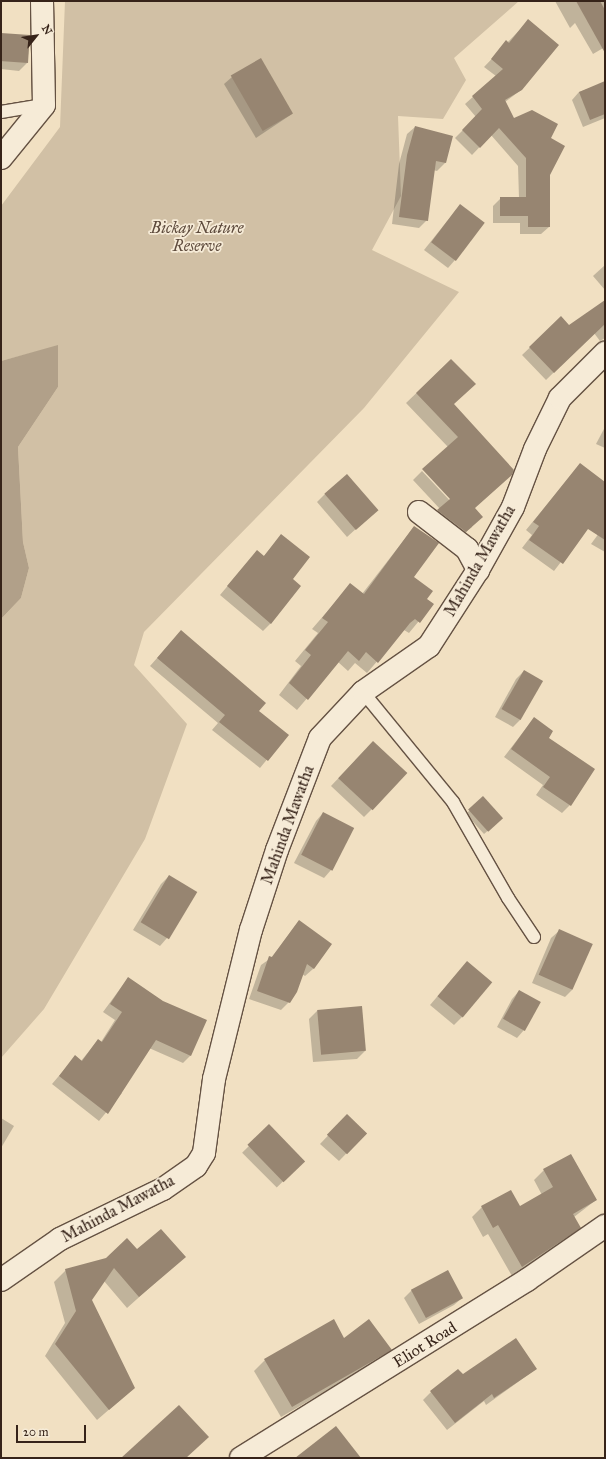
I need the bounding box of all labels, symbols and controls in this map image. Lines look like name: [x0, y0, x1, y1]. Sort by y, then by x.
north arrow: [16, 16, 56, 56]
text: N: [39, 22, 55, 37]
park label: Bickay Nature Reserve: [151, 218, 243, 256]
street label: Mahinda Mawatha: [440, 502, 520, 620]
street label: Mahinda Mawatha: [258, 763, 318, 887]
street label: Mahinda Mawatha: [58, 1171, 178, 1247]
street label: Eliot Road: [390, 1318, 460, 1372]
scale bar: [18, 1417, 88, 1443]
text: 20 m: [23, 1425, 49, 1439]

